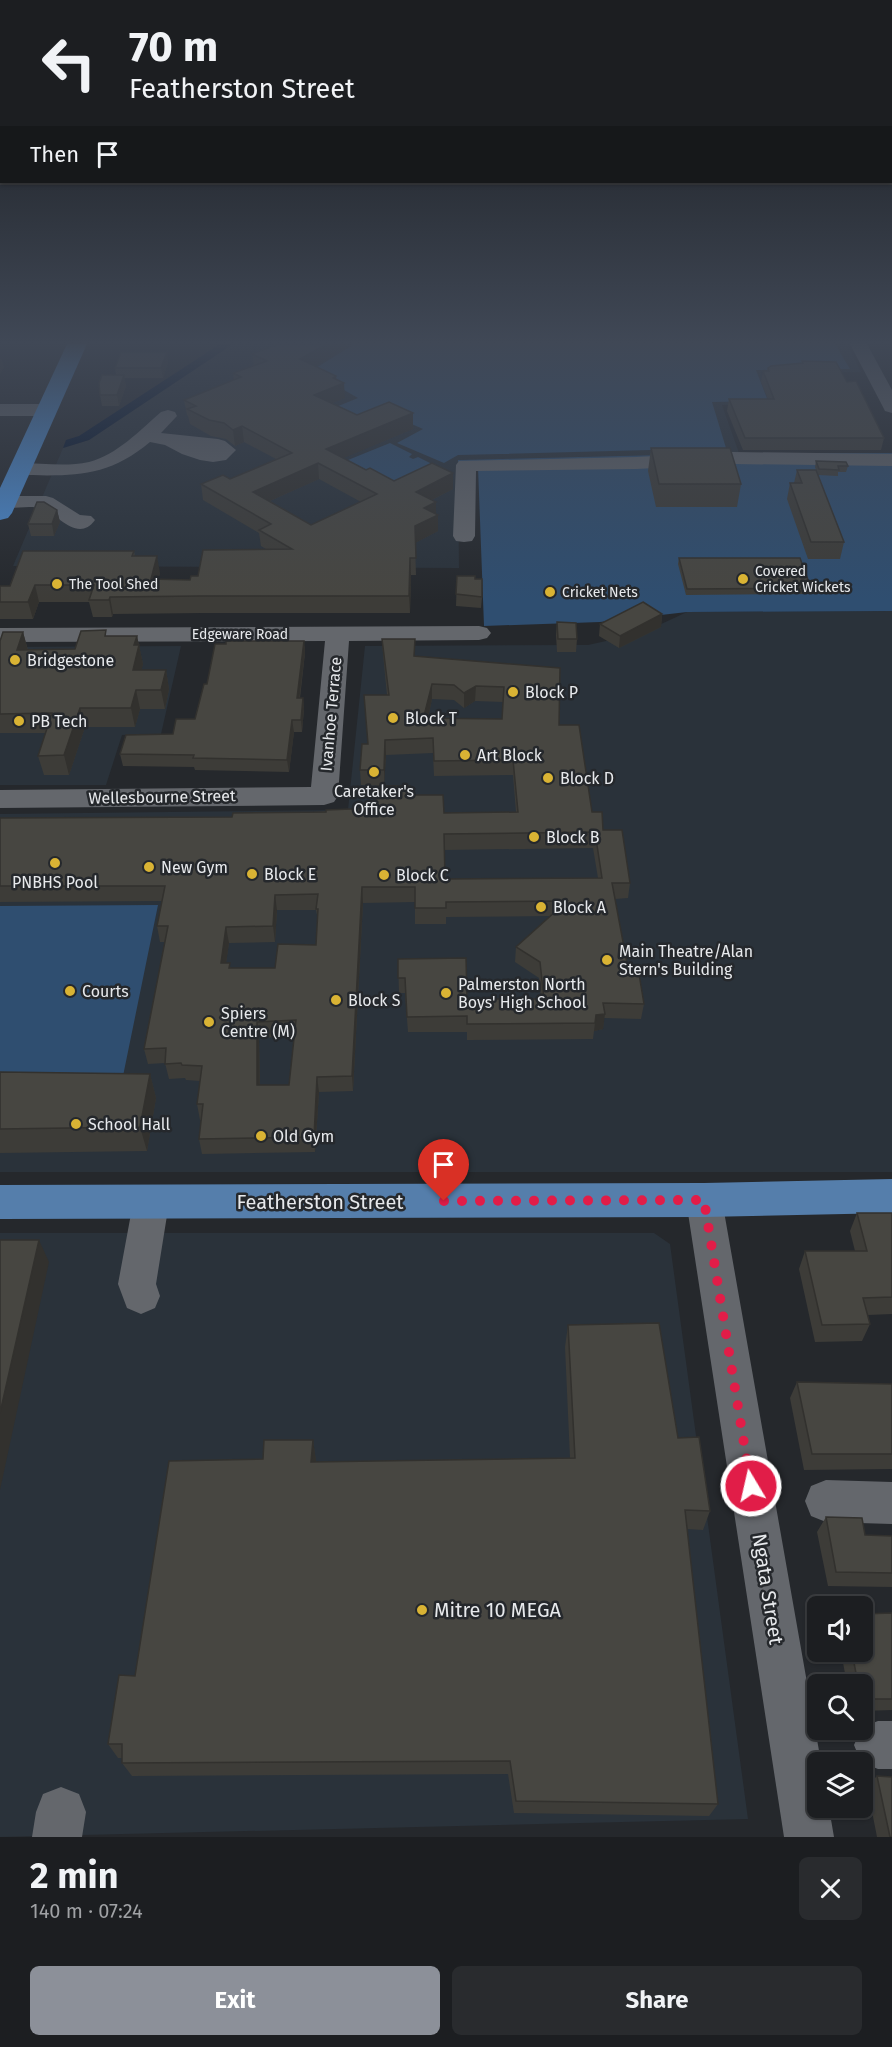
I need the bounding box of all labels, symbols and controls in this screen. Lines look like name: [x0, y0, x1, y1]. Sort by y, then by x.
text: 70 m: [129, 22, 218, 72]
icon: left: [30, 24, 108, 102]
text: Featherston Street: [129, 73, 355, 105]
icon: arrive: [91, 138, 124, 171]
text: Then: [30, 141, 79, 168]
place label: Covered Cricket Wickets: [755, 563, 851, 596]
marker: Covered Cricket Wickets: [736, 572, 750, 586]
place label: The Tool Shed: [69, 576, 158, 593]
marker: The Tool Shed: [50, 577, 64, 591]
place label: Cricket Nets: [562, 584, 638, 601]
marker: Cricket Nets: [543, 585, 557, 599]
street label: Edgeware Road: [192, 626, 288, 643]
place label: Bridgestone: [27, 651, 114, 670]
marker: Bridgestone: [8, 653, 22, 667]
street label: Ivanhoe Terrace: [317, 656, 345, 772]
place label: Block P: [525, 683, 578, 702]
marker: Block P: [506, 685, 520, 699]
place label: Block T: [405, 709, 458, 728]
marker: Block T: [386, 711, 400, 725]
place label: PB Tech: [31, 712, 87, 731]
marker: PB Tech: [12, 714, 26, 728]
place label: Art Block: [477, 746, 543, 765]
marker: Art Block: [458, 748, 472, 762]
marker: Caretaker's Office: [367, 765, 381, 779]
place label: Block D: [560, 769, 614, 788]
marker: Block D: [541, 771, 555, 785]
place label: Caretaker's Office: [334, 782, 414, 819]
street label: Wellesbourne Street: [88, 786, 236, 808]
place label: Block B: [546, 828, 600, 847]
marker: Block B: [527, 830, 541, 844]
marker: PNBHS Pool: [48, 856, 62, 870]
place label: New Gym: [161, 858, 228, 877]
marker: New Gym: [142, 860, 156, 874]
place label: Block E: [264, 865, 316, 884]
place label: Block C: [396, 866, 449, 885]
marker: Block E: [245, 867, 259, 881]
marker: Block C: [377, 868, 391, 882]
place label: PNBHS Pool: [12, 873, 98, 892]
place label: Block A: [553, 898, 607, 917]
marker: Block A: [534, 900, 548, 914]
place label: Main Theatre/Alan Stern's Building: [619, 942, 753, 979]
marker: Main Theatre/Alan Stern's Building: [600, 953, 614, 967]
place label: Palmerston North Boys' High School: [458, 975, 587, 1012]
place label: Courts: [82, 982, 129, 1001]
marker: Courts: [63, 984, 77, 998]
marker: Palmerston North Boys' High School: [439, 986, 453, 1000]
place label: Block S: [348, 991, 401, 1010]
marker: Block S: [329, 993, 343, 1007]
place label: Spiers Centre (M): [221, 1004, 295, 1041]
marker: Spiers Centre (M): [202, 1015, 216, 1029]
place label: School Hall: [88, 1115, 170, 1134]
marker: School Hall: [69, 1117, 83, 1131]
place label: Old Gym: [273, 1127, 334, 1146]
marker: Old Gym: [254, 1129, 268, 1143]
pin: [418, 1139, 469, 1201]
icon: arrive: [427, 1148, 460, 1181]
street label: Featherston Street: [236, 1190, 404, 1214]
position arrow: [719, 1454, 783, 1518]
street label: Ngata Street: [747, 1532, 789, 1647]
map controls: [807, 1596, 873, 1818]
button: sound: [807, 1596, 873, 1662]
place label: Mitre 10 MEGA: [434, 1598, 561, 1622]
marker: Mitre 10 MEGA: [415, 1603, 429, 1617]
button: search: [807, 1674, 873, 1740]
button: layers: [807, 1752, 873, 1818]
text: 2 min: [30, 1854, 119, 1898]
button: close: [799, 1857, 862, 1920]
text: 140 m · 07:24: [30, 1899, 143, 1923]
button: Exit: [30, 1966, 440, 2035]
button: Share: [452, 1966, 862, 2035]

